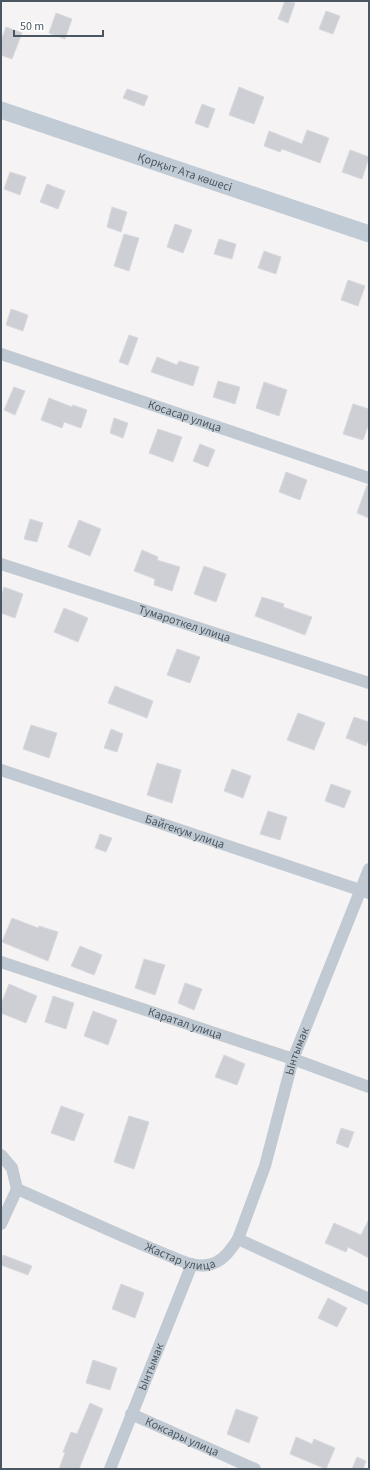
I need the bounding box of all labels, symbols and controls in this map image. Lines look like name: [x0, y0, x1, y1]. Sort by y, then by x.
scale bar: [14, 12, 103, 38]
text: 50 m: [20, 18, 44, 35]
street label: Қорқыт Ата көшесі: [135, 148, 234, 196]
street label: Косасар улица: [146, 396, 224, 436]
street label: Тумароткел улица: [136, 601, 233, 646]
street label: Байгекум улица: [143, 810, 227, 853]
street label: Каратал улица: [146, 1003, 224, 1043]
street label: Ынтымак: [281, 1025, 313, 1077]
street label: Жастар улица: [142, 1238, 218, 1274]
street label: Ынтымак: [134, 1341, 168, 1393]
street label: Коксары улица: [143, 1413, 222, 1461]

